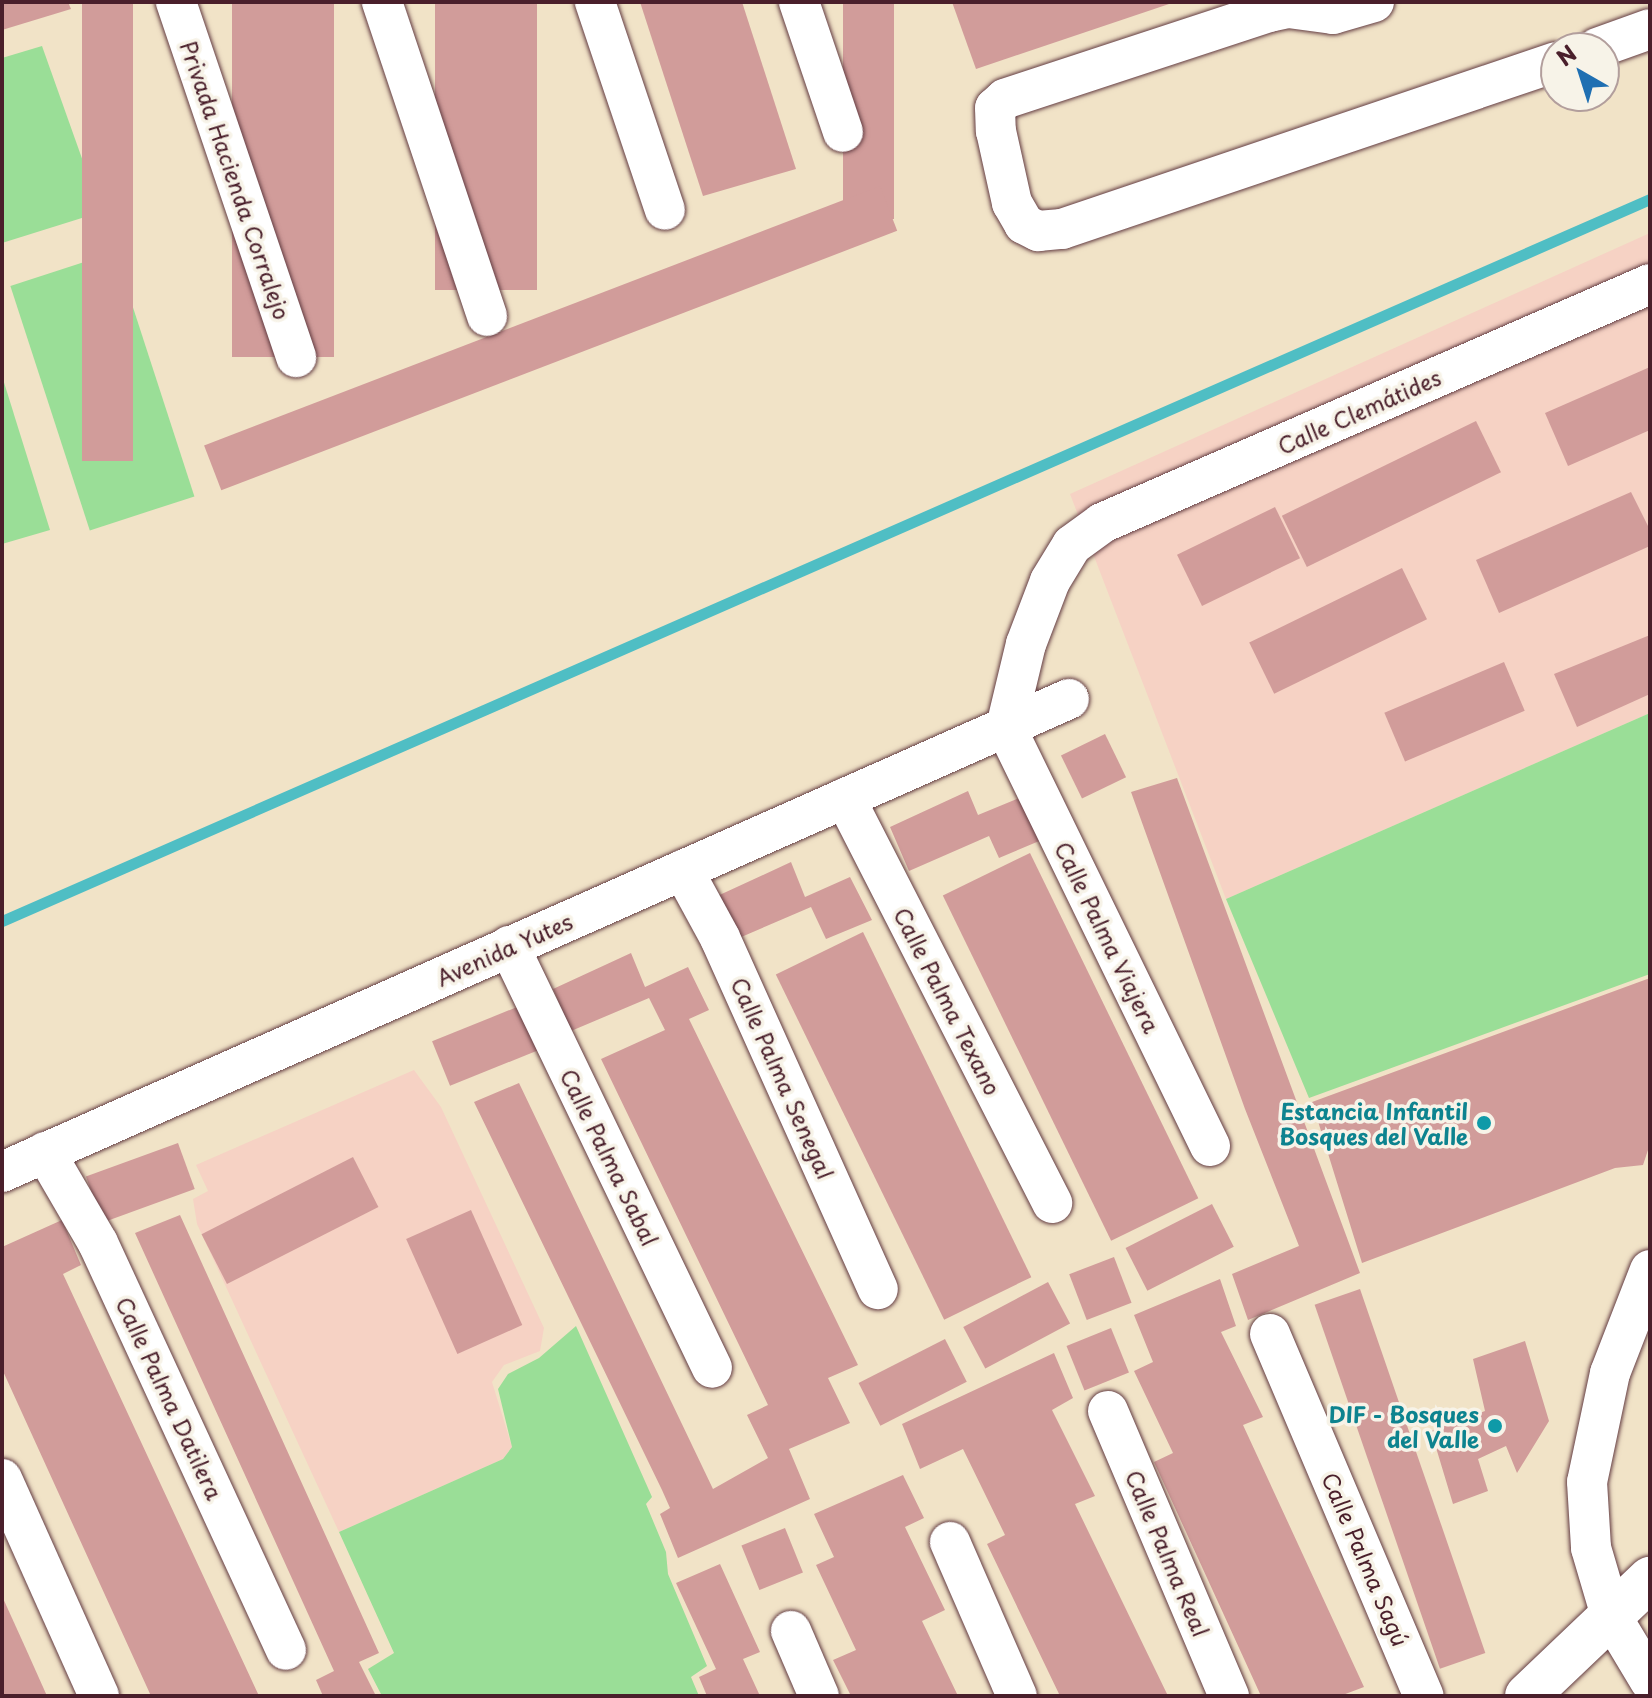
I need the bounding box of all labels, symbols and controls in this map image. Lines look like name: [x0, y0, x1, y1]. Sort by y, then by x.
north arrow: [1540, 32, 1620, 112]
text: N: [1549, 36, 1583, 73]
street label: Privada Hacienda Corralejo: [176, 37, 296, 323]
street label: Calle Clemátides: [1273, 363, 1445, 459]
street label: Calle Palma Viajera: [1050, 836, 1166, 1038]
street label: Calle Palma Texano: [889, 903, 1007, 1099]
street label: Avenida Yutes: [431, 907, 577, 991]
street label: Calle Palma Senegal: [727, 973, 839, 1183]
street label: Calle Palma Sabal: [555, 1064, 665, 1250]
place label: Estancia Infantil Bosques del Valle: [1279, 1097, 1468, 1148]
marker: Estancia Infantil Bosques del Valle: [1475, 1114, 1493, 1132]
street label: Calle Palma Datilera: [111, 1292, 229, 1504]
place label: DIF - Bosques del Valle: [1327, 1400, 1479, 1452]
marker: DIF - Bosques del Valle: [1486, 1417, 1504, 1435]
street label: Calle Palma Real: [1121, 1465, 1215, 1641]
street label: Calle Palma Sagú: [1317, 1468, 1415, 1650]

